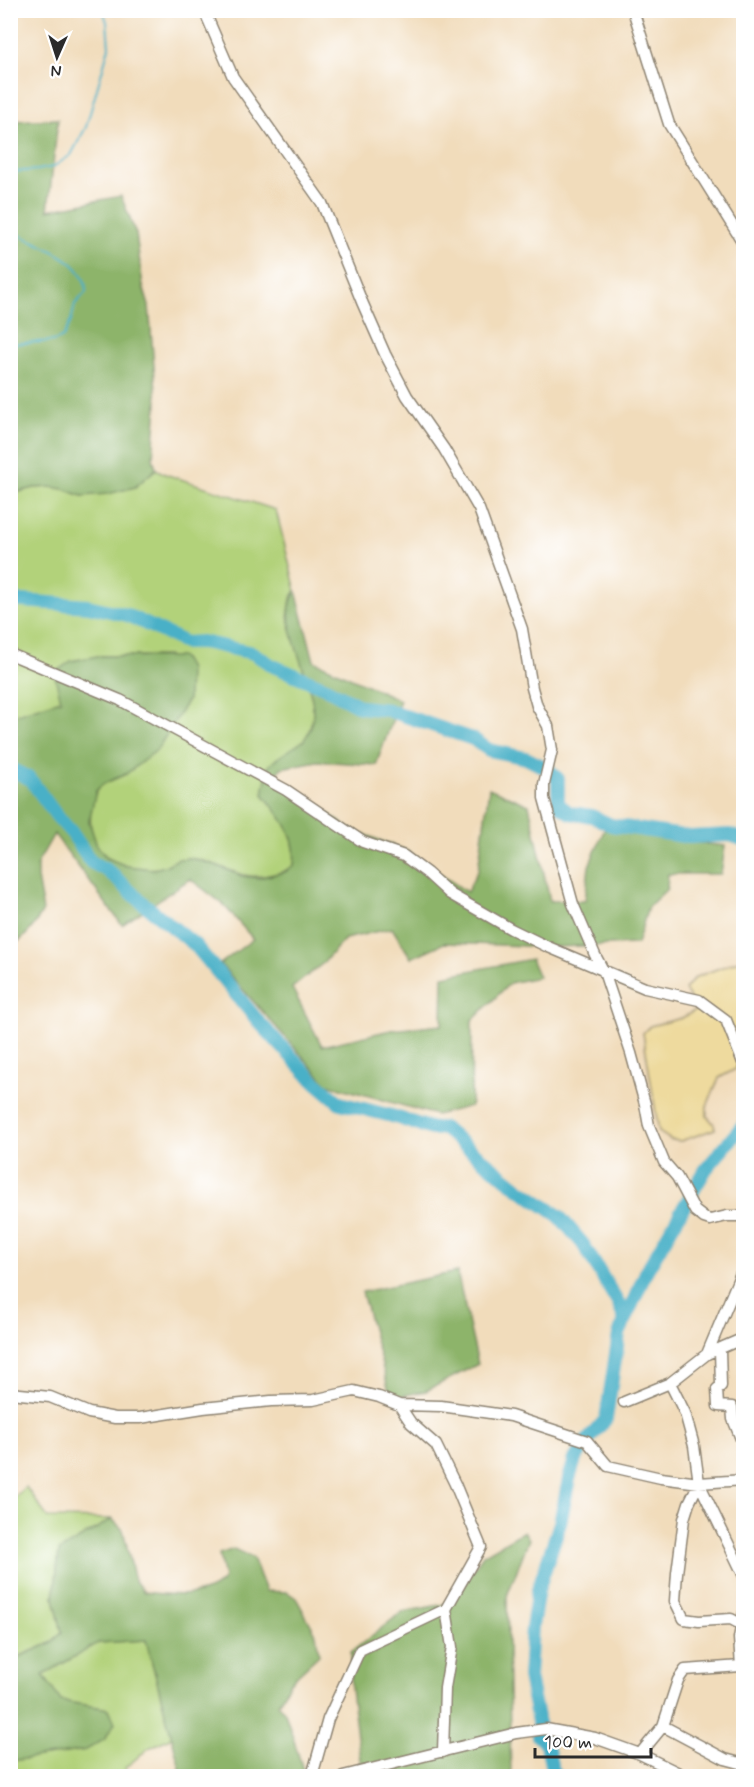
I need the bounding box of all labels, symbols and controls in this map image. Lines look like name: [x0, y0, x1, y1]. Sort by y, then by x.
north arrow: [27, 27, 87, 87]
text: N: [50, 60, 62, 81]
scale bar: [535, 1721, 650, 1759]
text: 100 m: [544, 1731, 592, 1755]

